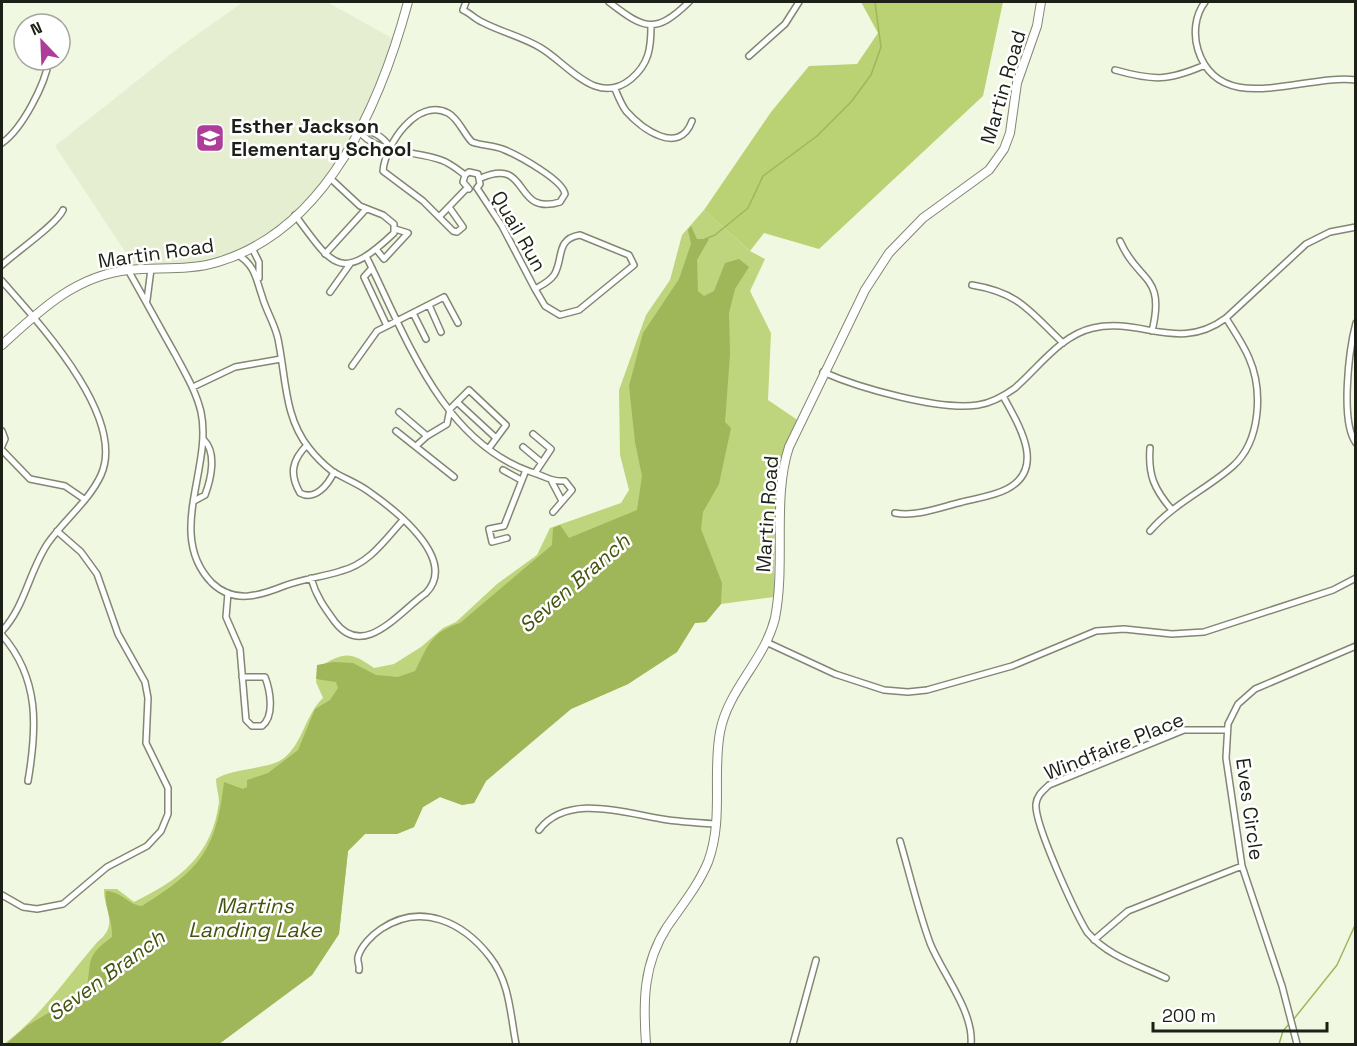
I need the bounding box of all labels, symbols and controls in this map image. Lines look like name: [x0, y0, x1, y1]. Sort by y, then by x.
north arrow: [12, 12, 72, 72]
text: N: [27, 17, 45, 40]
street label: Martin Road: [974, 27, 1032, 147]
place label: Esther Jackson Elementary School: [231, 113, 412, 162]
school or university icon: Esther Jackson Elementary School: [194, 122, 226, 154]
street label: Quail Run: [485, 186, 553, 276]
street label: Martin Road: [96, 232, 216, 274]
street label: Martin Road: [750, 455, 784, 573]
water label: Seven Branch: [513, 527, 636, 639]
street label: Windfaire Place: [1040, 706, 1188, 786]
street label: Eves Circle: [1230, 756, 1270, 862]
water label: Martins Landing Lake: [188, 892, 323, 943]
water label: Seven Branch: [42, 923, 171, 1027]
scale bar: [1153, 995, 1327, 1033]
text: 200 m: [1162, 1004, 1216, 1027]

